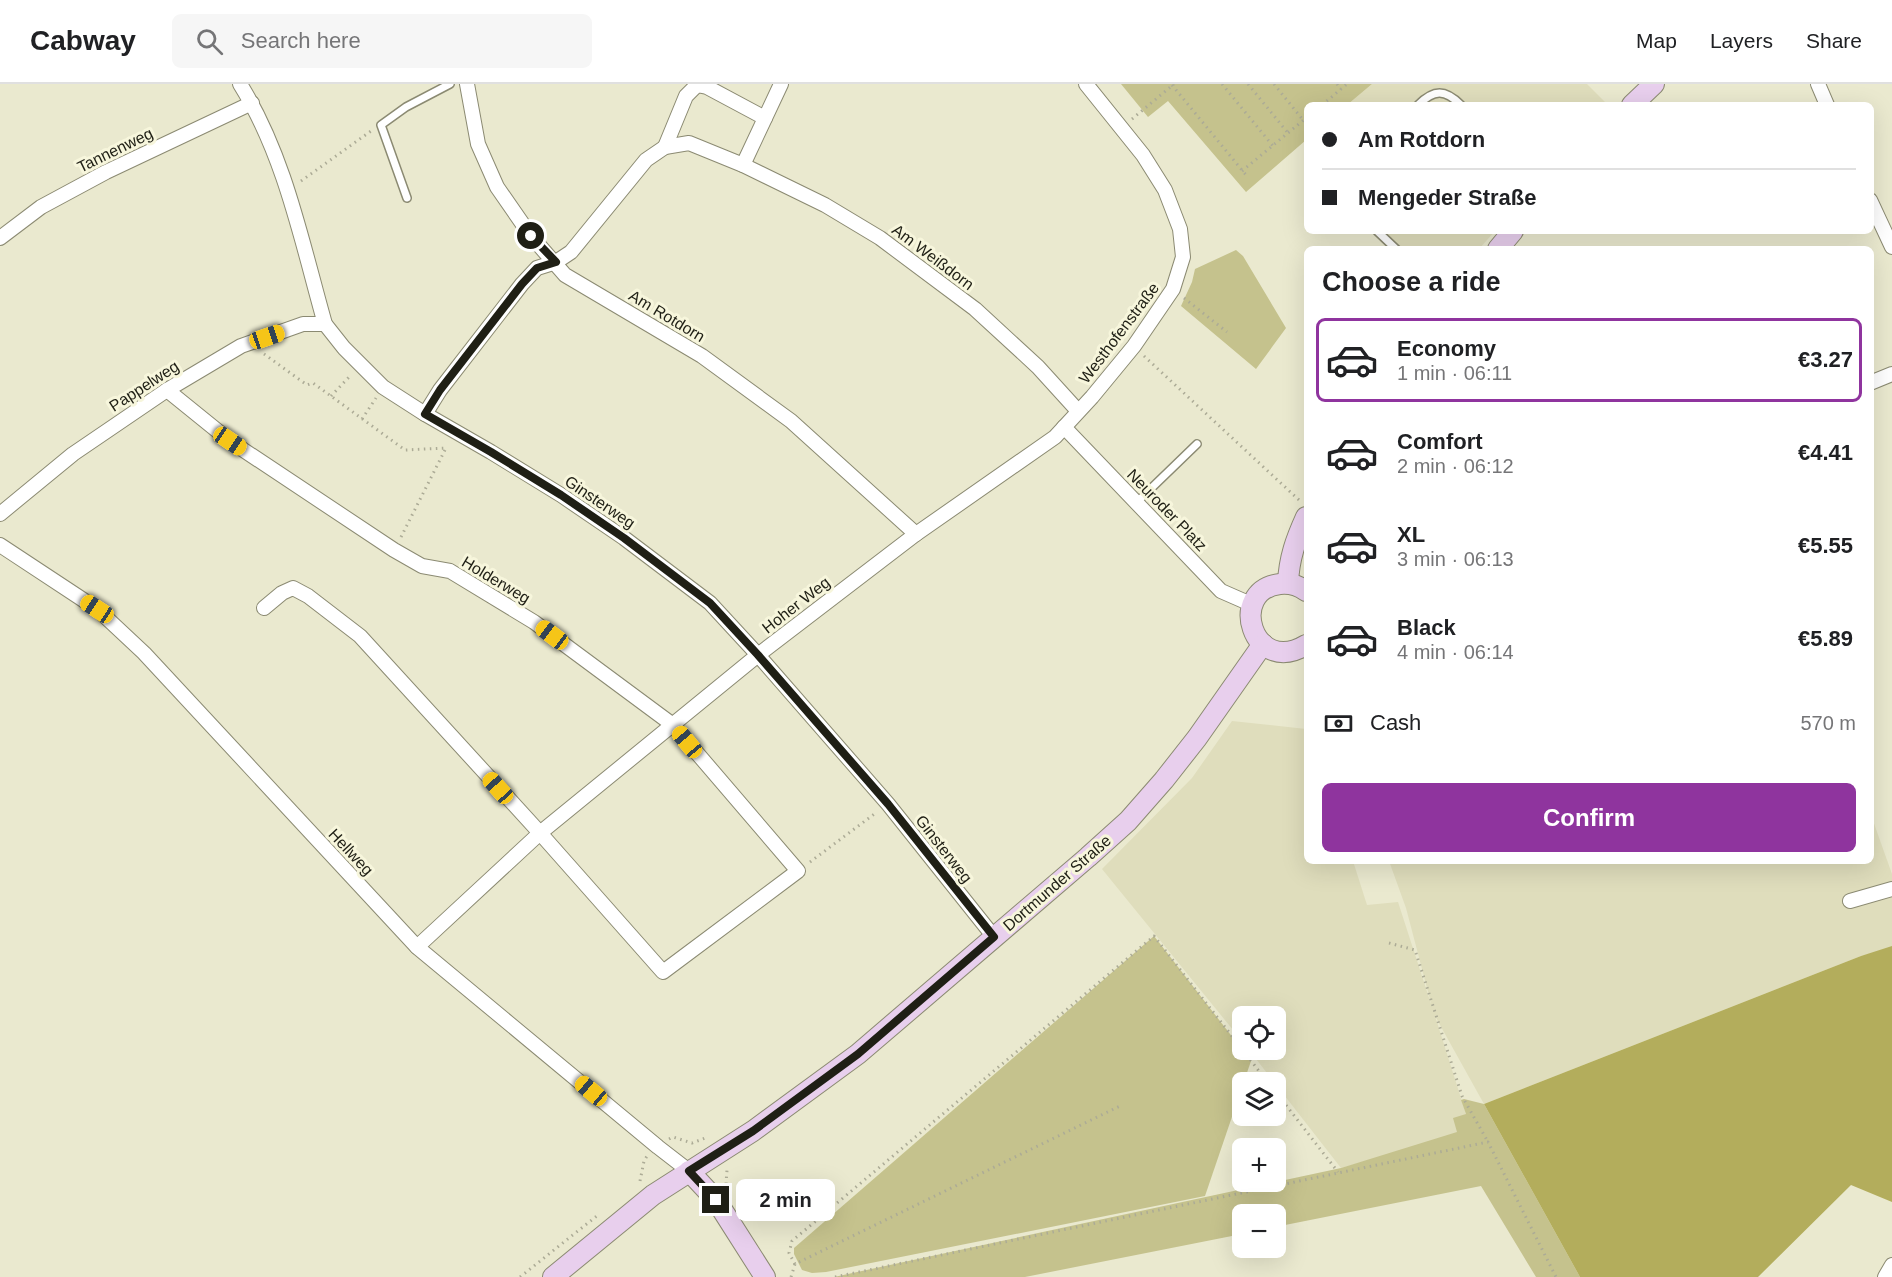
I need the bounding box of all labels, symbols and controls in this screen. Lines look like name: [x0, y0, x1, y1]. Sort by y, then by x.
search box: [172, 14, 592, 68]
text: Cabway: [30, 25, 136, 56]
icon: search: [193, 25, 226, 58]
text: Search here: [241, 28, 361, 53]
text: Map: [1636, 29, 1677, 52]
text: Layers: [1710, 29, 1773, 52]
text: Share: [1806, 29, 1862, 52]
street label: Tannenweg: [74, 124, 156, 176]
text: Am Rotdorn: [1358, 127, 1485, 152]
text: Mengeder Straße: [1358, 185, 1537, 210]
street label: Am Weißdorn: [889, 221, 977, 293]
route start: [517, 222, 544, 249]
text: Choose a ride: [1322, 267, 1501, 297]
street label: Westhofenstraße: [1076, 279, 1162, 387]
street label: Am Rotdorn: [626, 287, 708, 345]
car: [247, 323, 287, 351]
icon: car: [1325, 333, 1379, 387]
text: Economy: [1397, 336, 1496, 361]
text: €3.27: [1798, 347, 1853, 372]
street label: Pappelweg: [106, 357, 182, 415]
text: 1 min · 06:11: [1397, 362, 1512, 384]
car: [210, 423, 250, 459]
icon: car: [1325, 426, 1379, 480]
text: Comfort: [1397, 429, 1483, 454]
text: €4.41: [1798, 440, 1853, 465]
text: 2 min · 06:12: [1397, 455, 1514, 477]
street label: Neuroder Platz: [1124, 466, 1210, 554]
street label: Ginsterweg: [562, 472, 638, 532]
icon: car: [1325, 519, 1379, 573]
text: XL: [1397, 522, 1425, 547]
text: €5.55: [1798, 533, 1853, 558]
text: 3 min · 06:13: [1397, 548, 1514, 570]
street label: Holderweg: [459, 553, 533, 607]
street label: Hoher Weg: [759, 573, 833, 637]
car: [77, 592, 117, 626]
icon: car: [1325, 612, 1379, 666]
text: Black: [1397, 615, 1456, 640]
car: [532, 617, 572, 653]
text: €5.89: [1798, 626, 1853, 651]
text: 4 min · 06:14: [1397, 641, 1514, 663]
icon: cash: [1322, 707, 1355, 740]
text: Cash: [1370, 710, 1421, 735]
text: 570 m: [1800, 712, 1856, 734]
car: [669, 722, 705, 762]
car: [479, 769, 517, 807]
button: Confirm: [1322, 783, 1856, 852]
street label: Ginsterweg: [912, 812, 976, 886]
street label: Hellweg: [325, 825, 377, 879]
street label: Dortmunder Straße: [1000, 832, 1114, 934]
map controls: [1232, 1006, 1286, 1258]
button: locate: [1232, 1006, 1286, 1060]
button: layers: [1232, 1072, 1286, 1126]
car: [571, 1073, 611, 1109]
button: +: [1232, 1138, 1286, 1192]
callout: 2 min: [737, 1179, 836, 1221]
route end: [702, 1186, 729, 1213]
text: 2 min: [759, 1189, 812, 1211]
button: −: [1232, 1204, 1286, 1258]

